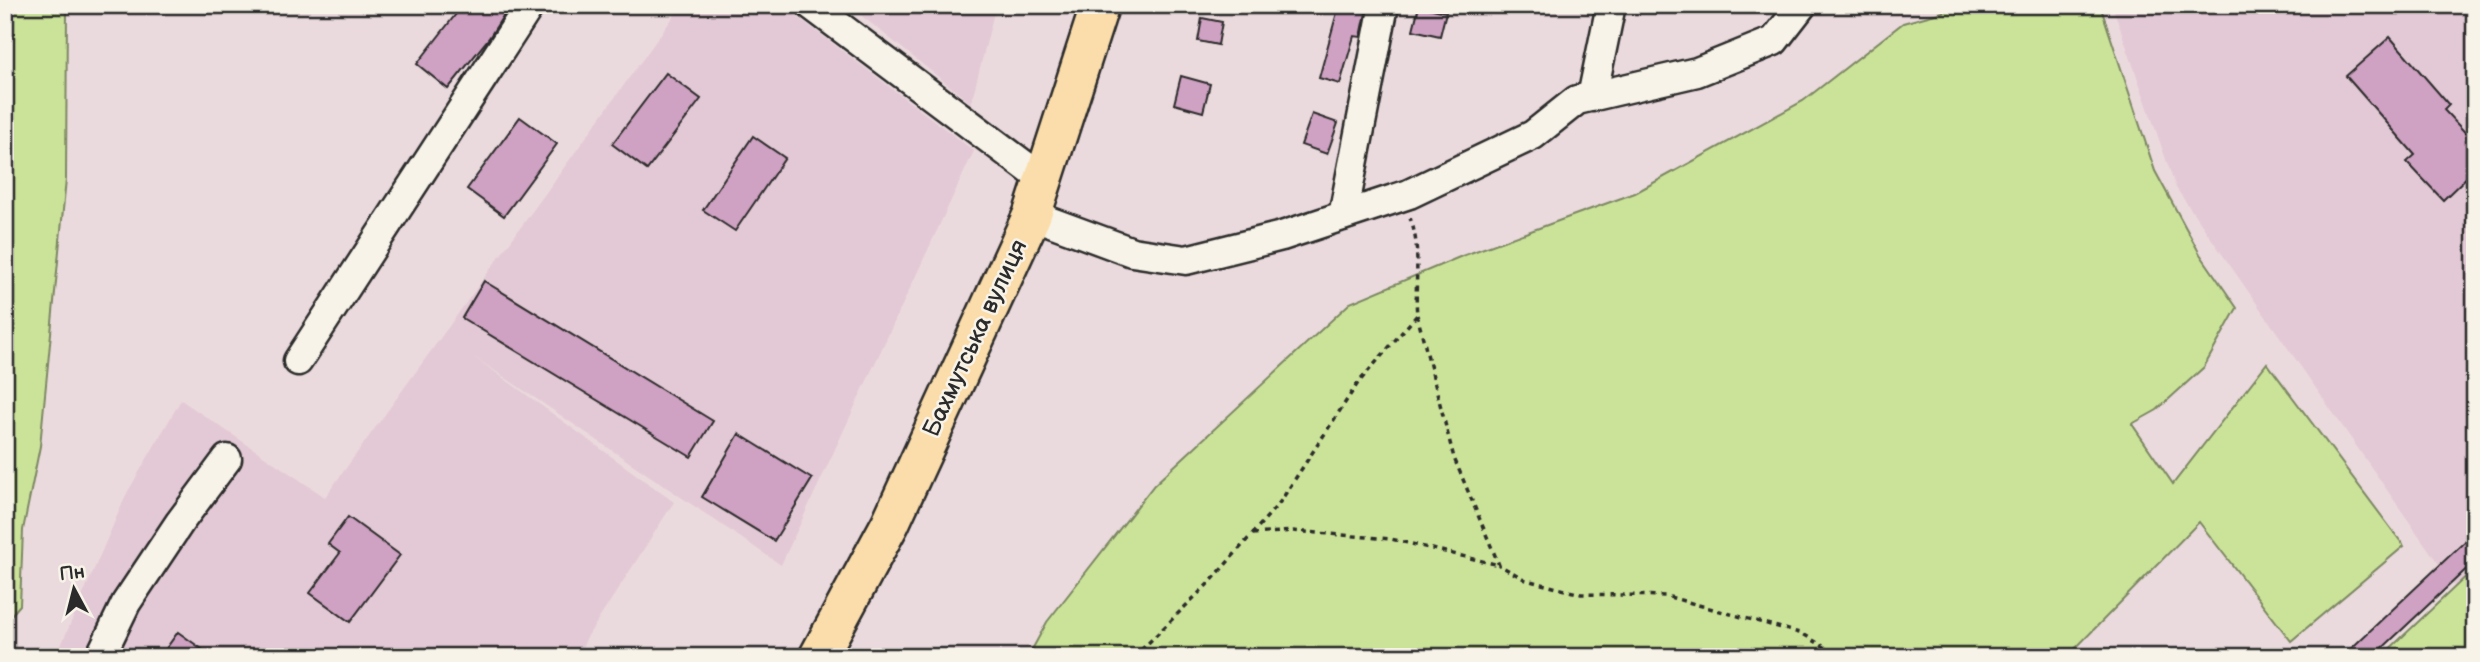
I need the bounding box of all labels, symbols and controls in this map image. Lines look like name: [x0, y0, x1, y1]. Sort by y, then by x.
street label: Бахмутська вулиця: [917, 235, 1033, 441]
north arrow: [38, 554, 108, 624]
text: Пн: [58, 561, 86, 587]

